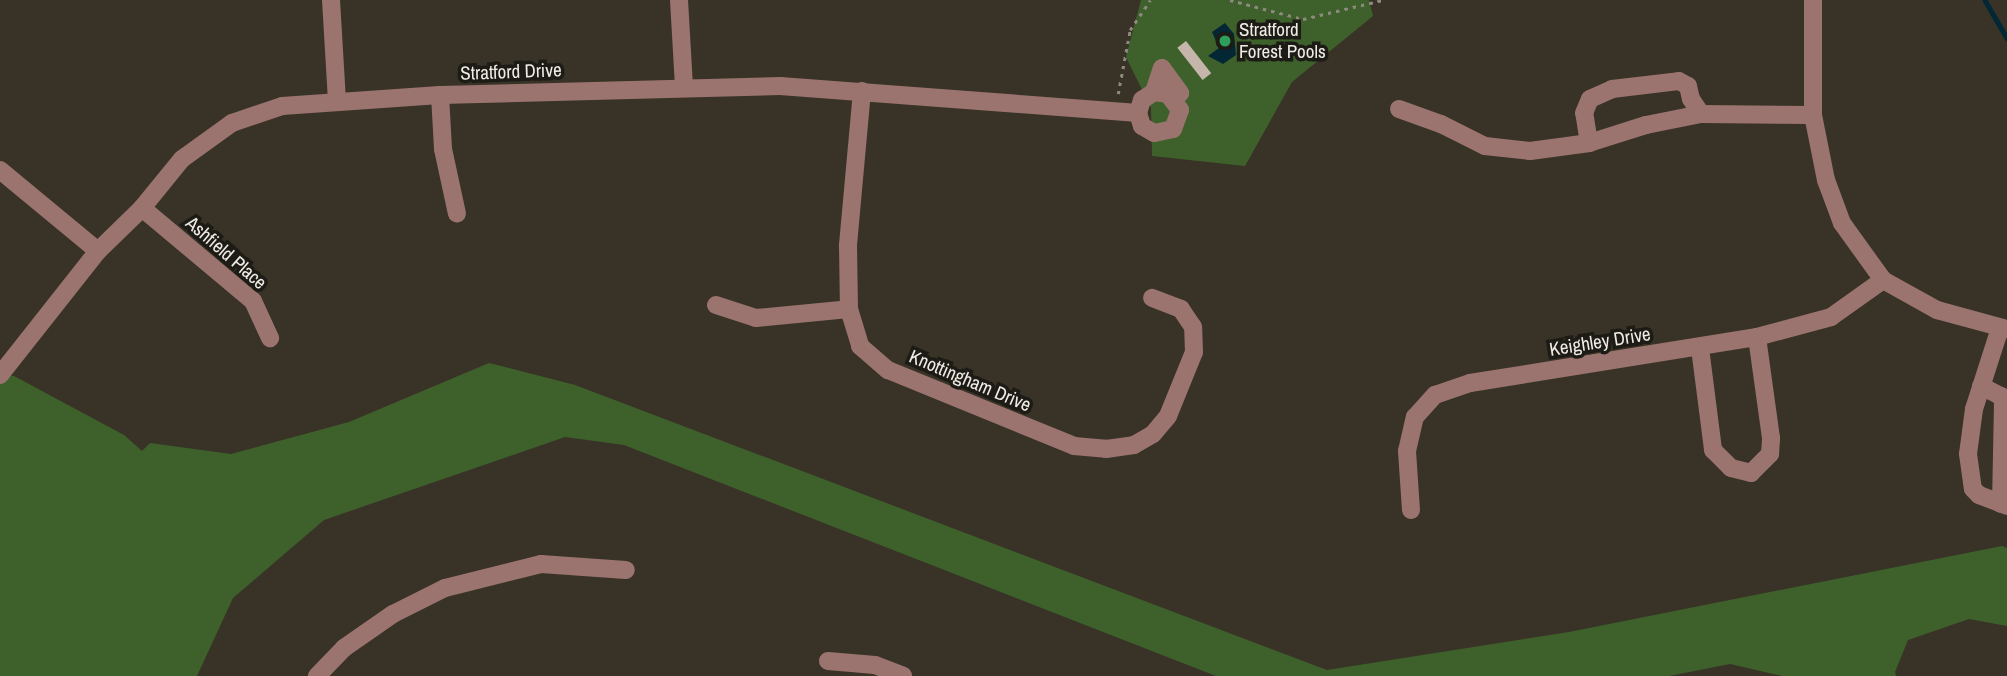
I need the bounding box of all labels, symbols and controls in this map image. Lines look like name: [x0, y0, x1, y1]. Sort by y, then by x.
place label: Stratford Forest Pools: [1239, 19, 1326, 63]
marker: Stratford Forest Pools: [1217, 33, 1233, 49]
street label: Stratford Drive: [460, 59, 562, 85]
street label: Ashfield Place: [181, 212, 271, 294]
street label: Keighley Drive: [1548, 323, 1652, 361]
street label: Knottingham Drive: [906, 345, 1034, 417]

